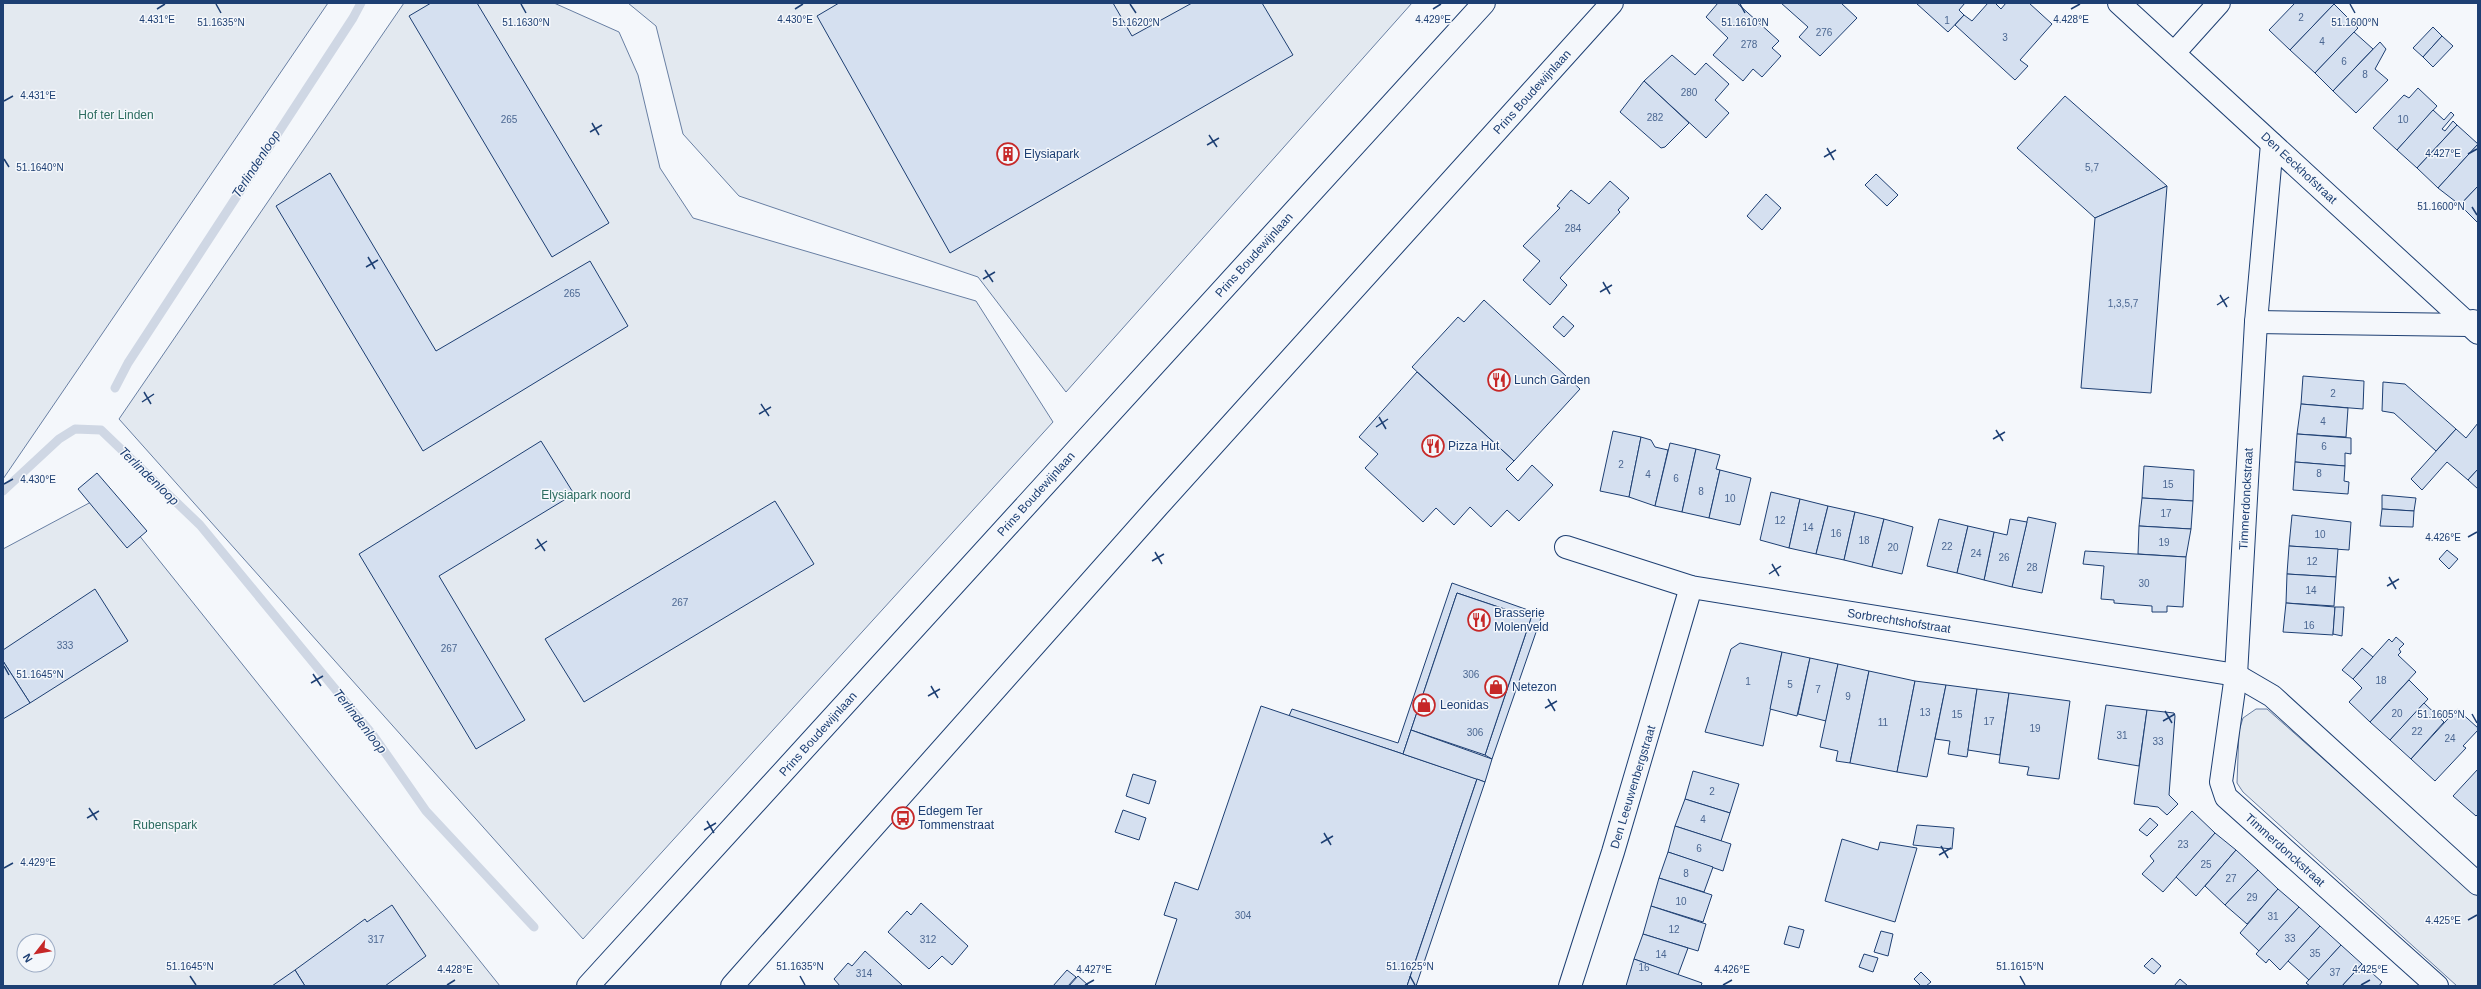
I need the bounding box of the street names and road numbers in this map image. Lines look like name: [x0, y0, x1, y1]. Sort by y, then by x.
street label: Prins Boudewijnlaan: [1490, 47, 1574, 137]
street label: Den Eeckhofstraat: [2258, 129, 2340, 207]
street label: Prins Boudewijnlaan: [1212, 210, 1296, 300]
street label: Timmerdonckstraat: [2236, 447, 2256, 550]
street label: Prins Boudewijnlaan: [994, 449, 1078, 539]
street label: Sorbrechtshofstraat: [1846, 606, 1952, 636]
street label: Prins Boudewijnlaan: [776, 689, 860, 779]
street label: Den Leeuwenbergstraat: [1608, 723, 1659, 850]
street label: Timmerdonckstraat: [2242, 811, 2328, 890]

